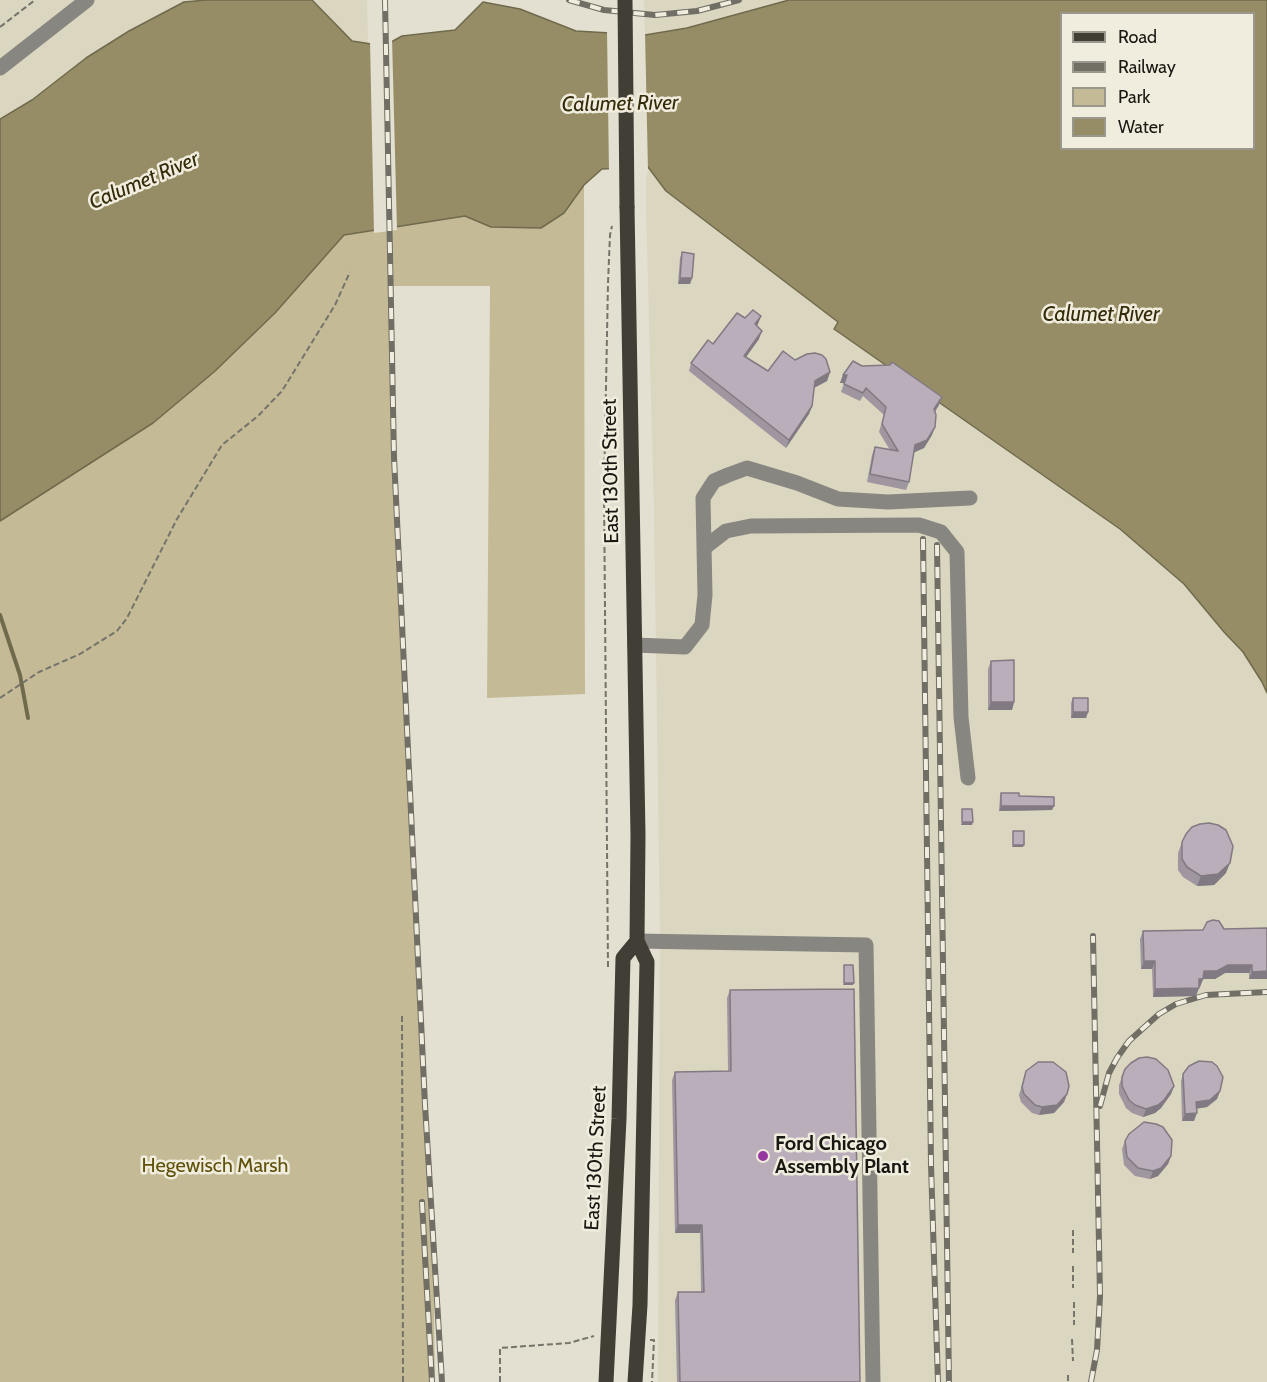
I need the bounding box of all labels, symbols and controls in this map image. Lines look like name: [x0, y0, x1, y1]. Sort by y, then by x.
legend: [1060, 12, 1255, 150]
text: Road: [1118, 26, 1157, 48]
text: Railway: [1118, 56, 1176, 78]
text: Park: [1118, 86, 1150, 108]
water label: Calumet River: [561, 90, 679, 118]
text: Water: [1118, 116, 1164, 138]
water label: Calumet River: [85, 147, 203, 215]
water label: Calumet River: [1043, 302, 1159, 328]
street label: East 130th Street: [598, 398, 624, 544]
street label: East 130th Street: [580, 1085, 612, 1231]
place label: Ford Chicago Assembly Plant: [775, 1132, 909, 1179]
marker: Ford Chicago Assembly Plant: [756, 1149, 770, 1163]
park label: Hegewisch Marsh: [142, 1154, 288, 1178]

